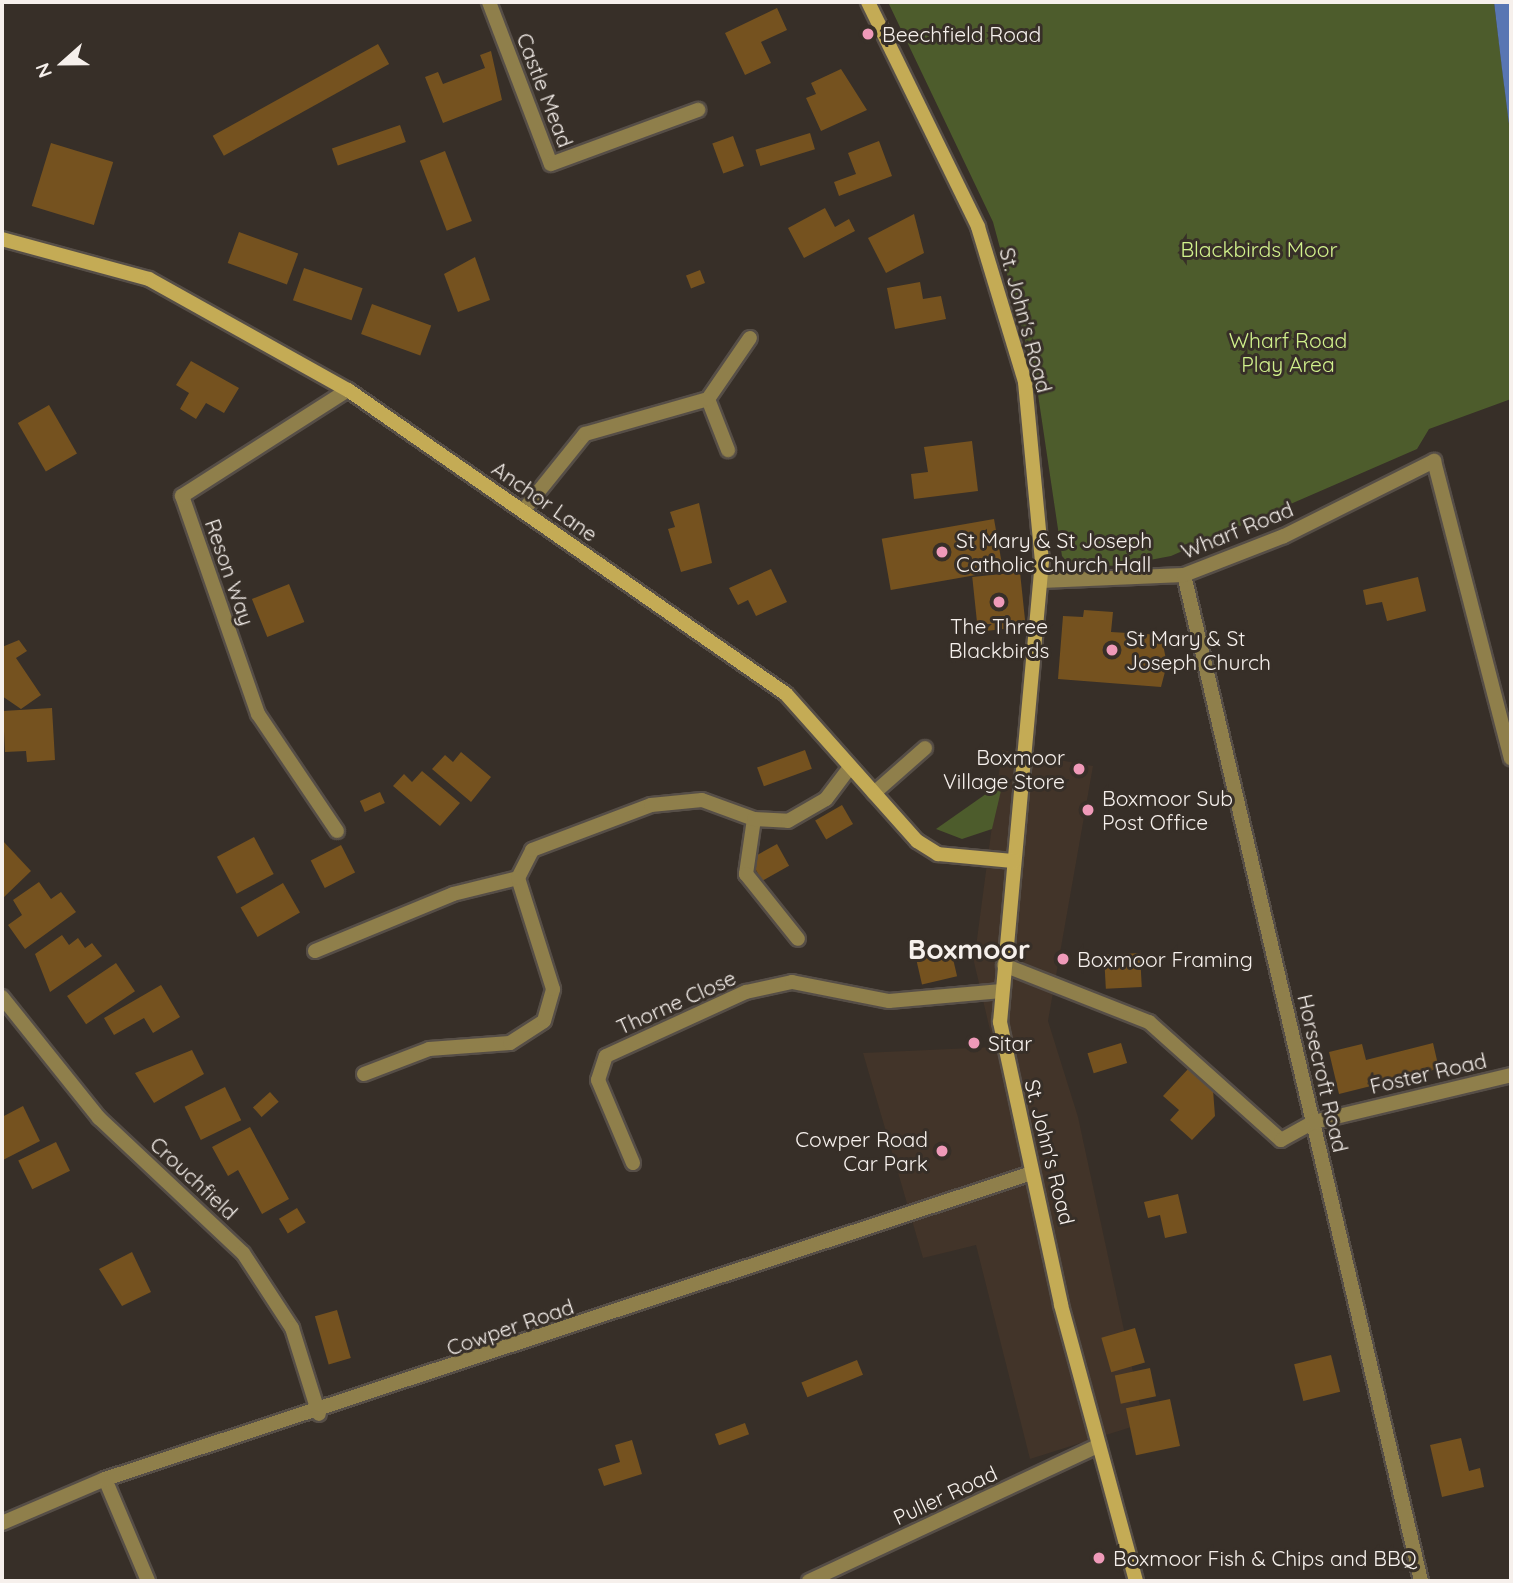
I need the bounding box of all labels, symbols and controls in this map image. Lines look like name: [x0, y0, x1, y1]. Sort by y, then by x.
place label: Beechfield Road: [882, 21, 1041, 47]
marker: Beechfield Road: [860, 26, 876, 42]
north arrow: [28, 28, 98, 98]
street label: Castle Mead: [512, 29, 578, 151]
text: N: [30, 60, 57, 81]
park label: Blackbirds Moor: [1180, 236, 1338, 262]
street label: St. John's Road: [995, 245, 1057, 395]
park label: Wharf Road Play Area: [1229, 327, 1347, 377]
street label: Anchor Lane: [487, 455, 603, 547]
street label: Wharf Road: [1177, 496, 1297, 564]
street label: Reson Way: [200, 515, 260, 629]
place label: St Mary & St Joseph Catholic Church Hall: [956, 527, 1152, 577]
marker: St Mary & St Joseph Catholic Church Hall: [934, 544, 950, 560]
marker: The Three Blackbirds: [991, 594, 1007, 610]
place label: The Three Blackbirds: [949, 613, 1049, 663]
place label: St Mary & St Joseph Church: [1126, 625, 1271, 675]
marker: St Mary & St Joseph Church: [1104, 642, 1120, 658]
place label: Boxmoor Village Store: [943, 744, 1065, 794]
marker: Boxmoor Village Store: [1071, 761, 1087, 777]
place label: Boxmoor Sub Post Office: [1102, 785, 1233, 835]
marker: Boxmoor Sub Post Office: [1080, 802, 1096, 818]
district label: Boxmoor: [908, 932, 1030, 966]
place label: Boxmoor Framing: [1077, 946, 1253, 972]
marker: Boxmoor Framing: [1055, 951, 1071, 967]
street label: Thorne Close: [612, 964, 740, 1040]
street label: Horsecroft Road: [1293, 992, 1353, 1154]
place label: Sitar: [988, 1030, 1032, 1056]
marker: Sitar: [966, 1035, 982, 1051]
street label: Foster Road: [1367, 1047, 1489, 1099]
street label: St. John's Road: [1020, 1077, 1080, 1227]
place label: Cowper Road Car Park: [795, 1126, 928, 1176]
street label: Crouchfield: [145, 1131, 243, 1225]
marker: Cowper Road Car Park: [934, 1143, 950, 1159]
street label: Cowper Road: [443, 1293, 577, 1361]
street label: Puller Road: [889, 1460, 1001, 1530]
place label: Boxmoor Fish & Chips and BBQ: [1113, 1545, 1417, 1571]
marker: Boxmoor Fish & Chips and BBQ: [1091, 1550, 1107, 1566]

